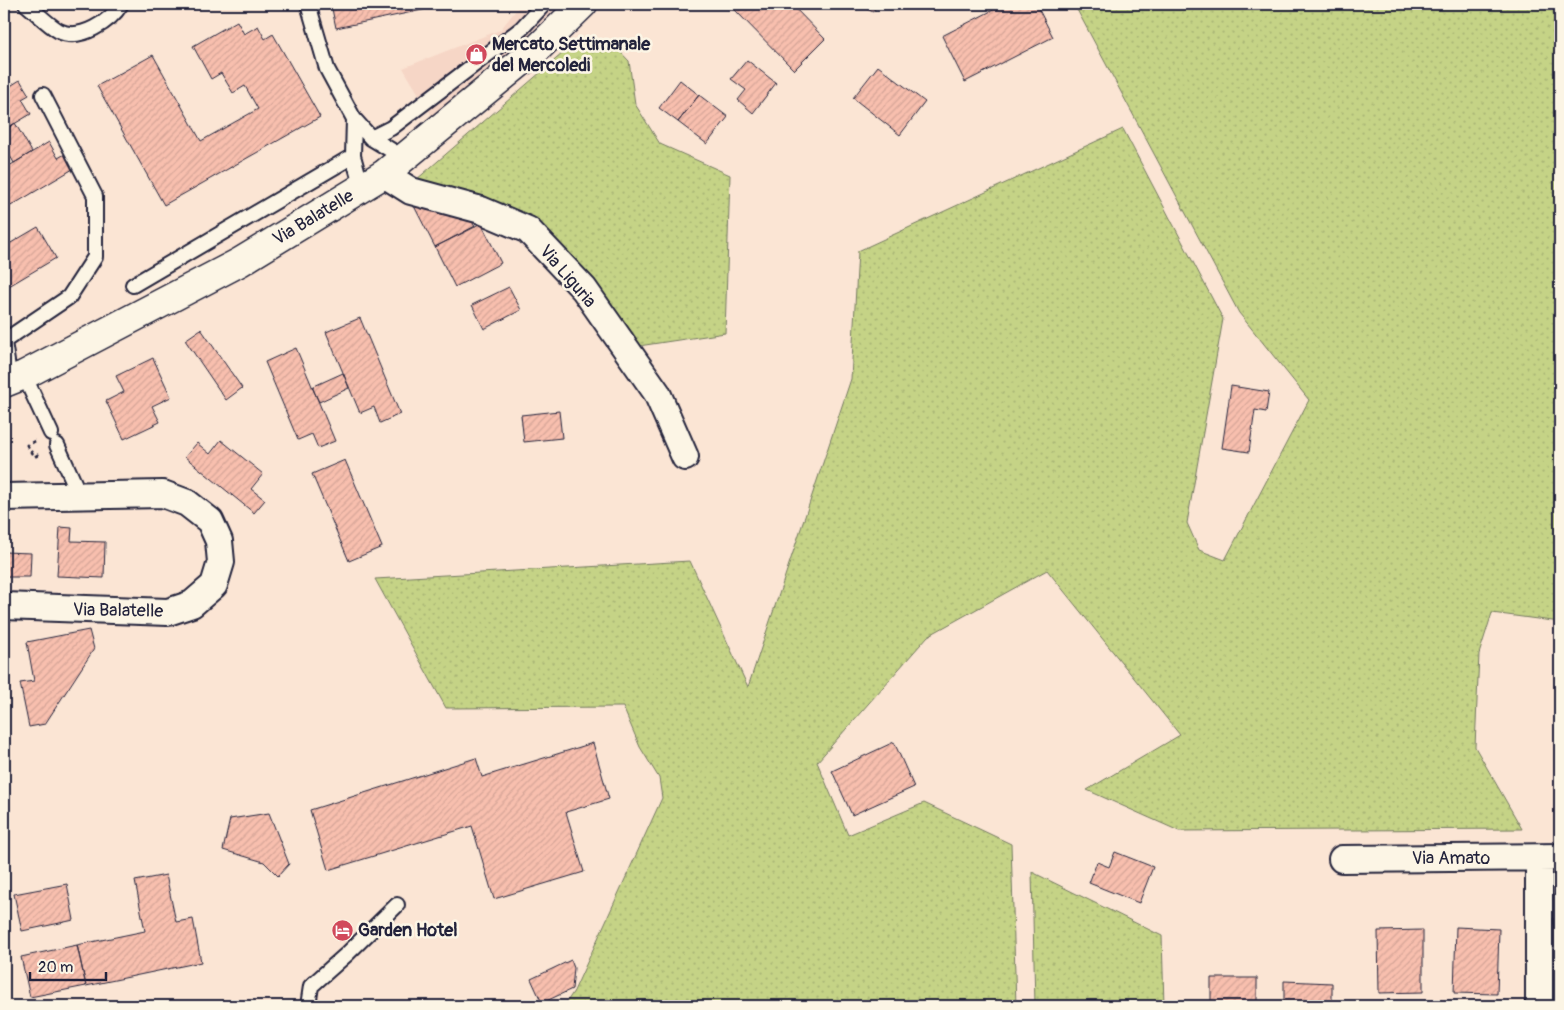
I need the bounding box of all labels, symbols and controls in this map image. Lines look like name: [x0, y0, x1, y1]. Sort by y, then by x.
place label: Mercato Settimanale del Mercoledi: [492, 33, 651, 77]
shop icon: Mercato Settimanale del Mercoledi: [464, 42, 488, 66]
street label: Via Balatelle: [269, 184, 358, 251]
street label: Via Liguria: [534, 240, 601, 312]
street label: Via Balatelle: [73, 598, 164, 623]
street label: Via Amato: [1412, 847, 1490, 870]
hotel icon: Garden Hotel: [330, 918, 354, 942]
place label: Garden Hotel: [358, 919, 457, 942]
scale bar: [30, 950, 106, 982]
text: 20 m: [38, 958, 73, 977]

